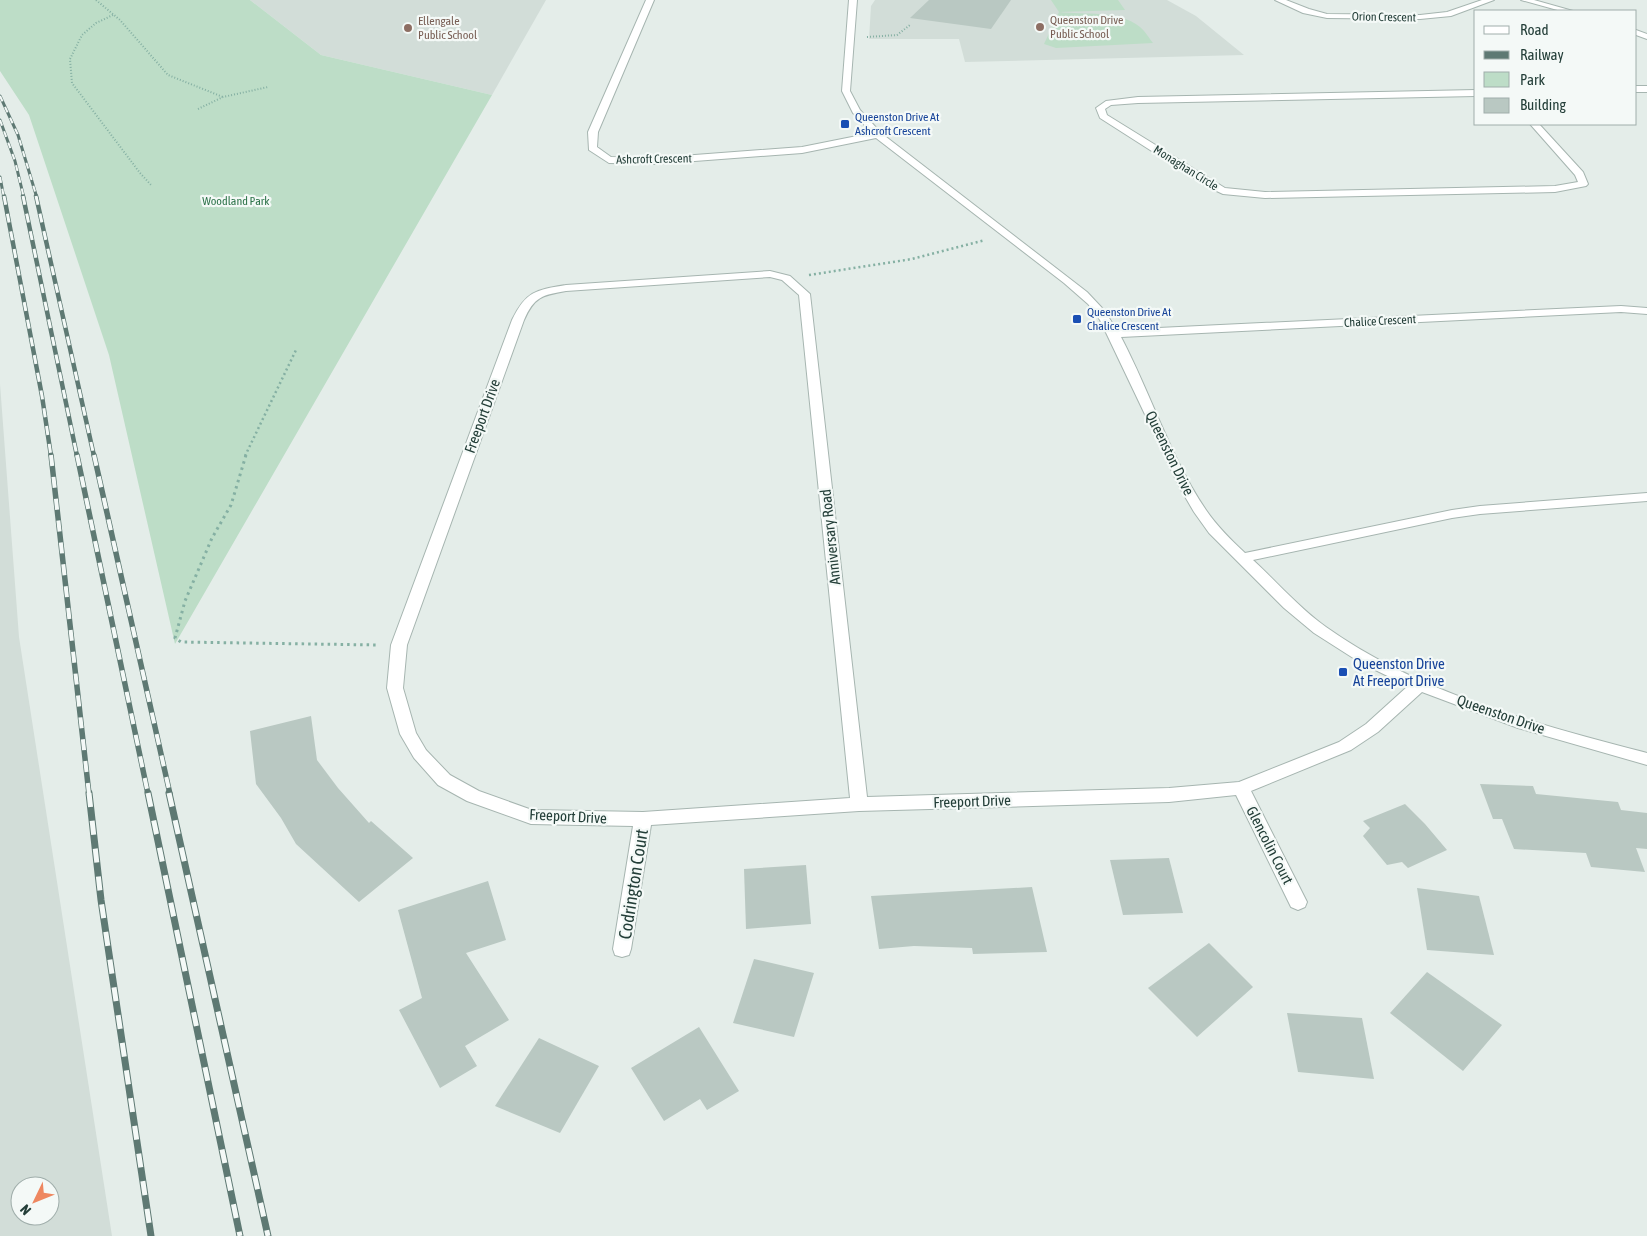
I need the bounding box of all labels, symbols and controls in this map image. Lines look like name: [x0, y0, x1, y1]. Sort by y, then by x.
street label: Orion Crescent: [1352, 9, 1417, 25]
legend: [1474, 10, 1637, 125]
place label: Queenston Drive Public School: [1050, 13, 1123, 41]
place label: Ellengale Public School: [418, 14, 478, 42]
marker: Queenston Drive Public School: [1034, 21, 1046, 33]
text: Road: [1520, 21, 1549, 38]
marker: Ellengale Public School: [402, 22, 414, 34]
text: Railway: [1520, 46, 1564, 63]
text: Park: [1520, 71, 1545, 88]
text: Building: [1520, 96, 1566, 113]
place label: Queenston Drive At Ashcroft Crescent: [855, 110, 940, 138]
marker: Queenston Drive At Ashcroft Crescent: [839, 118, 851, 130]
street label: Monaghan Circle: [1151, 143, 1221, 193]
street label: Ashcroft Crescent: [616, 151, 693, 167]
park label: Woodland Park: [202, 194, 270, 208]
place label: Queenston Drive At Chalice Crescent: [1087, 305, 1172, 333]
street label: Chalice Crescent: [1344, 312, 1417, 330]
marker: Queenston Drive At Chalice Crescent: [1071, 313, 1083, 325]
street label: Freeport Drive: [461, 376, 503, 455]
street label: Queenston Drive: [1142, 408, 1198, 498]
street label: Anniversary Road: [817, 488, 843, 586]
place label: Queenston Drive At Freeport Drive: [1353, 655, 1445, 689]
marker: Queenston Drive At Freeport Drive: [1337, 666, 1349, 678]
street label: Queenston Drive: [1455, 691, 1547, 737]
street label: Freeport Drive: [933, 791, 1011, 811]
street label: Glencolin Court: [1243, 803, 1297, 887]
street label: Freeport Drive: [529, 805, 607, 827]
street label: Codrington Court: [614, 827, 652, 941]
north arrow: [10, 1176, 60, 1226]
text: N: [17, 1201, 34, 1218]

